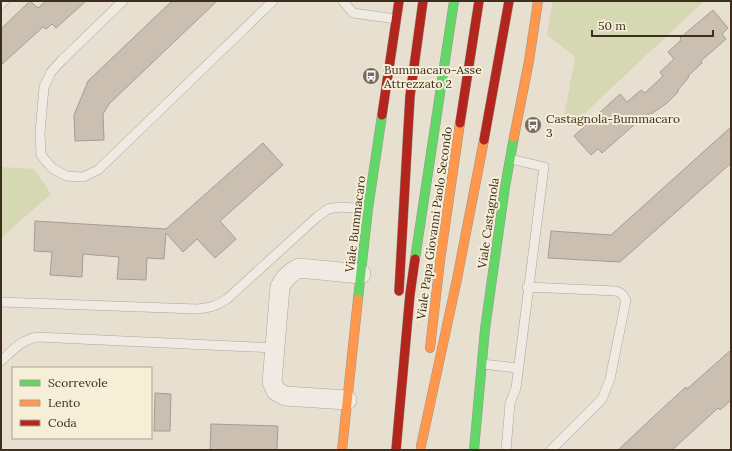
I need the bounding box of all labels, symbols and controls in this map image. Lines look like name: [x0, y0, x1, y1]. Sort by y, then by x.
scale bar: [592, 12, 713, 38]
text: 50 m: [598, 18, 626, 33]
place label: Bummacaro-Asse Attrezzato 2: [383, 62, 482, 91]
bus stop icon: Bummacaro-Asse Attrezzato 2: [361, 66, 381, 86]
place label: Castagnola-Bummacaro 3: [546, 111, 680, 140]
bus stop icon: Castagnola-Bummacaro 3: [523, 115, 543, 135]
street label: Viale Papa Giovanni Paolo Secondo: [413, 126, 455, 321]
street label: Viale Bummacaro: [342, 175, 368, 274]
street label: Viale Castagnola: [474, 177, 502, 270]
legend: [12, 367, 152, 439]
text: Scorrevole: [48, 375, 108, 390]
text: Lento: [48, 395, 80, 410]
text: Coda: [48, 415, 77, 430]

